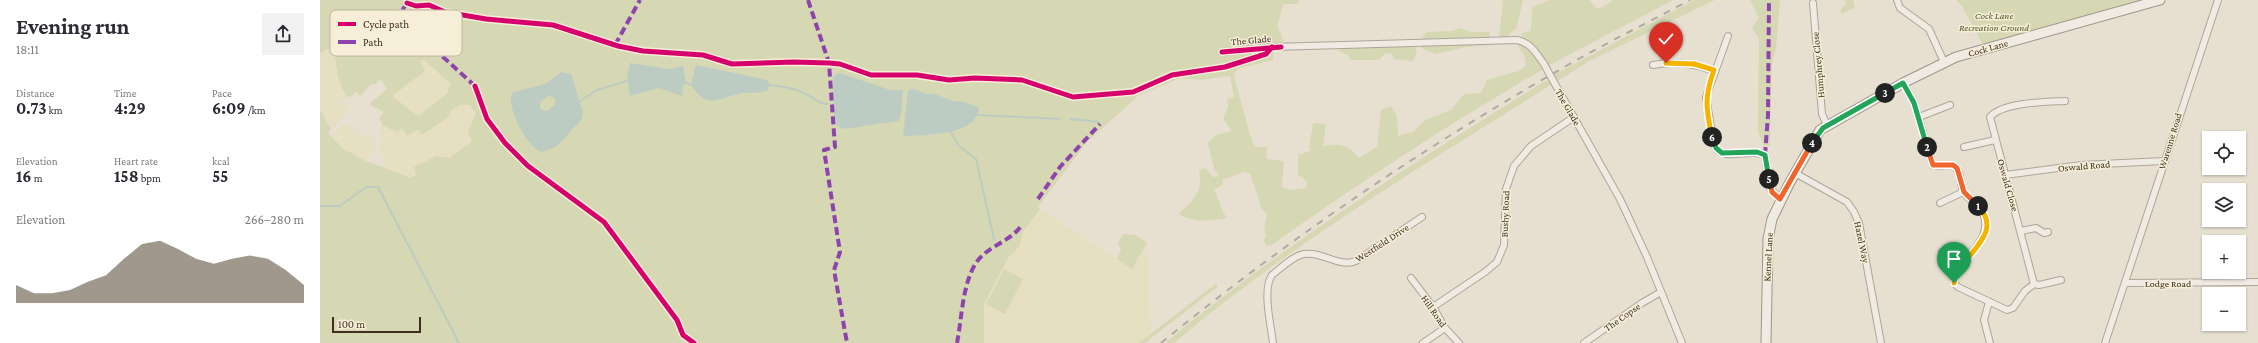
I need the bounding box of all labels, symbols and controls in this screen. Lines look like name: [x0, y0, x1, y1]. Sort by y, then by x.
legend: [330, 10, 462, 56]
park label: Cock Lane Recreation Ground: [1959, 10, 2029, 33]
button: share: [262, 13, 304, 55]
text: Evening run: [16, 14, 129, 39]
text: Cycle path: [363, 18, 409, 31]
pin: [1649, 22, 1683, 63]
icon: check: [1655, 28, 1677, 50]
street label: Humphrey Close: [1810, 31, 1826, 99]
street label: The Glade: [1230, 33, 1272, 47]
text: Path: [363, 36, 383, 48]
street label: Cock Lane: [1967, 37, 2010, 59]
text: 18:11: [16, 42, 39, 57]
pin: 3: [1875, 83, 1895, 103]
text: Distance: [16, 87, 54, 99]
text: Time: [114, 87, 137, 99]
text: Pace: [212, 87, 232, 99]
street label: The Glade: [1553, 87, 1583, 128]
text: 3: [1882, 87, 1888, 99]
text: 0.73: [16, 99, 47, 118]
text: 4:29: [114, 99, 146, 118]
text: 6:09: [212, 99, 246, 118]
text: km: [47, 104, 63, 116]
text: /km: [246, 104, 266, 116]
street label: Warenne Road: [2156, 111, 2184, 171]
pin: 6: [1702, 127, 1722, 147]
text: 6: [1709, 131, 1715, 143]
map controls: [2202, 131, 2246, 331]
button: locate: [2202, 131, 2246, 175]
pin: 4: [1802, 133, 1822, 153]
text: 4: [1809, 137, 1815, 149]
pin: 2: [1917, 137, 1937, 157]
text: 2: [1924, 141, 1930, 153]
text: Elevation: [16, 155, 58, 167]
text: Heart rate: [114, 155, 158, 167]
text: kcal: [212, 155, 230, 167]
street label: Oswald Close: [1995, 157, 2021, 213]
street label: Oswald Road: [2057, 158, 2111, 174]
text: 16: [16, 167, 32, 186]
text: 158: [114, 167, 139, 186]
text: 55: [212, 167, 228, 186]
pin: 5: [1759, 169, 1779, 189]
text: m: [32, 172, 43, 184]
text: bpm: [139, 172, 161, 184]
text: 5: [1766, 173, 1772, 185]
button: layers: [2202, 183, 2246, 227]
street label: Bushy Road: [1499, 190, 1511, 238]
pin: 1: [1968, 196, 1988, 216]
text: 1: [1976, 200, 1980, 212]
text: Elevation: [16, 212, 65, 227]
text: 266–280 m: [245, 212, 304, 227]
street label: Hazel Way: [1852, 220, 1872, 264]
street label: Westfield Drive: [1353, 221, 1411, 264]
street label: Kennel Lane: [1761, 232, 1775, 282]
button: +: [2202, 235, 2246, 279]
pin: [1937, 242, 1971, 283]
icon: arrive: [1943, 248, 1965, 270]
street label: Lodge Road: [2145, 278, 2192, 289]
button: −: [2202, 287, 2246, 331]
street label: Hill Road: [1419, 293, 1449, 330]
street label: The Copse: [1602, 300, 1643, 333]
scale bar: [332, 315, 421, 334]
text: 100 m: [338, 318, 365, 330]

